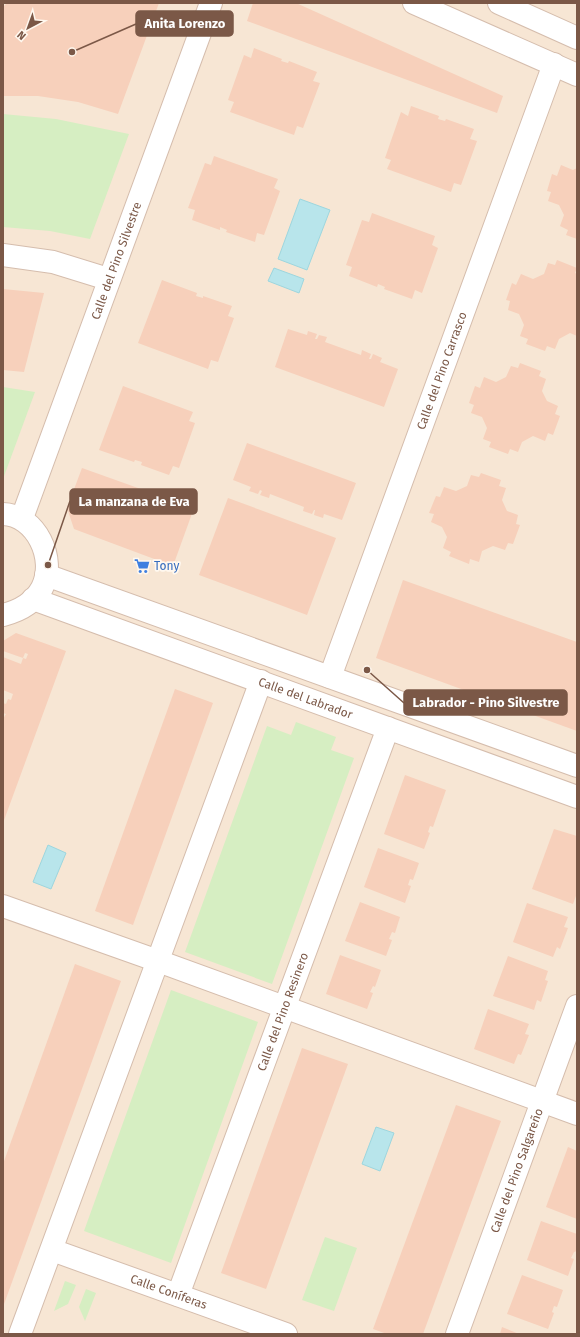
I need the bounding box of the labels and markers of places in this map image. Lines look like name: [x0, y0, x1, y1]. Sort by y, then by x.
callout: Anita Lorenzo: [136, 11, 233, 36]
callout: La manzana de Eva: [70, 489, 197, 514]
supermarket icon: Tony: [133, 557, 151, 575]
place label: Tony: [154, 559, 180, 573]
callout: Labrador - Pino Silvestre: [404, 690, 567, 715]

